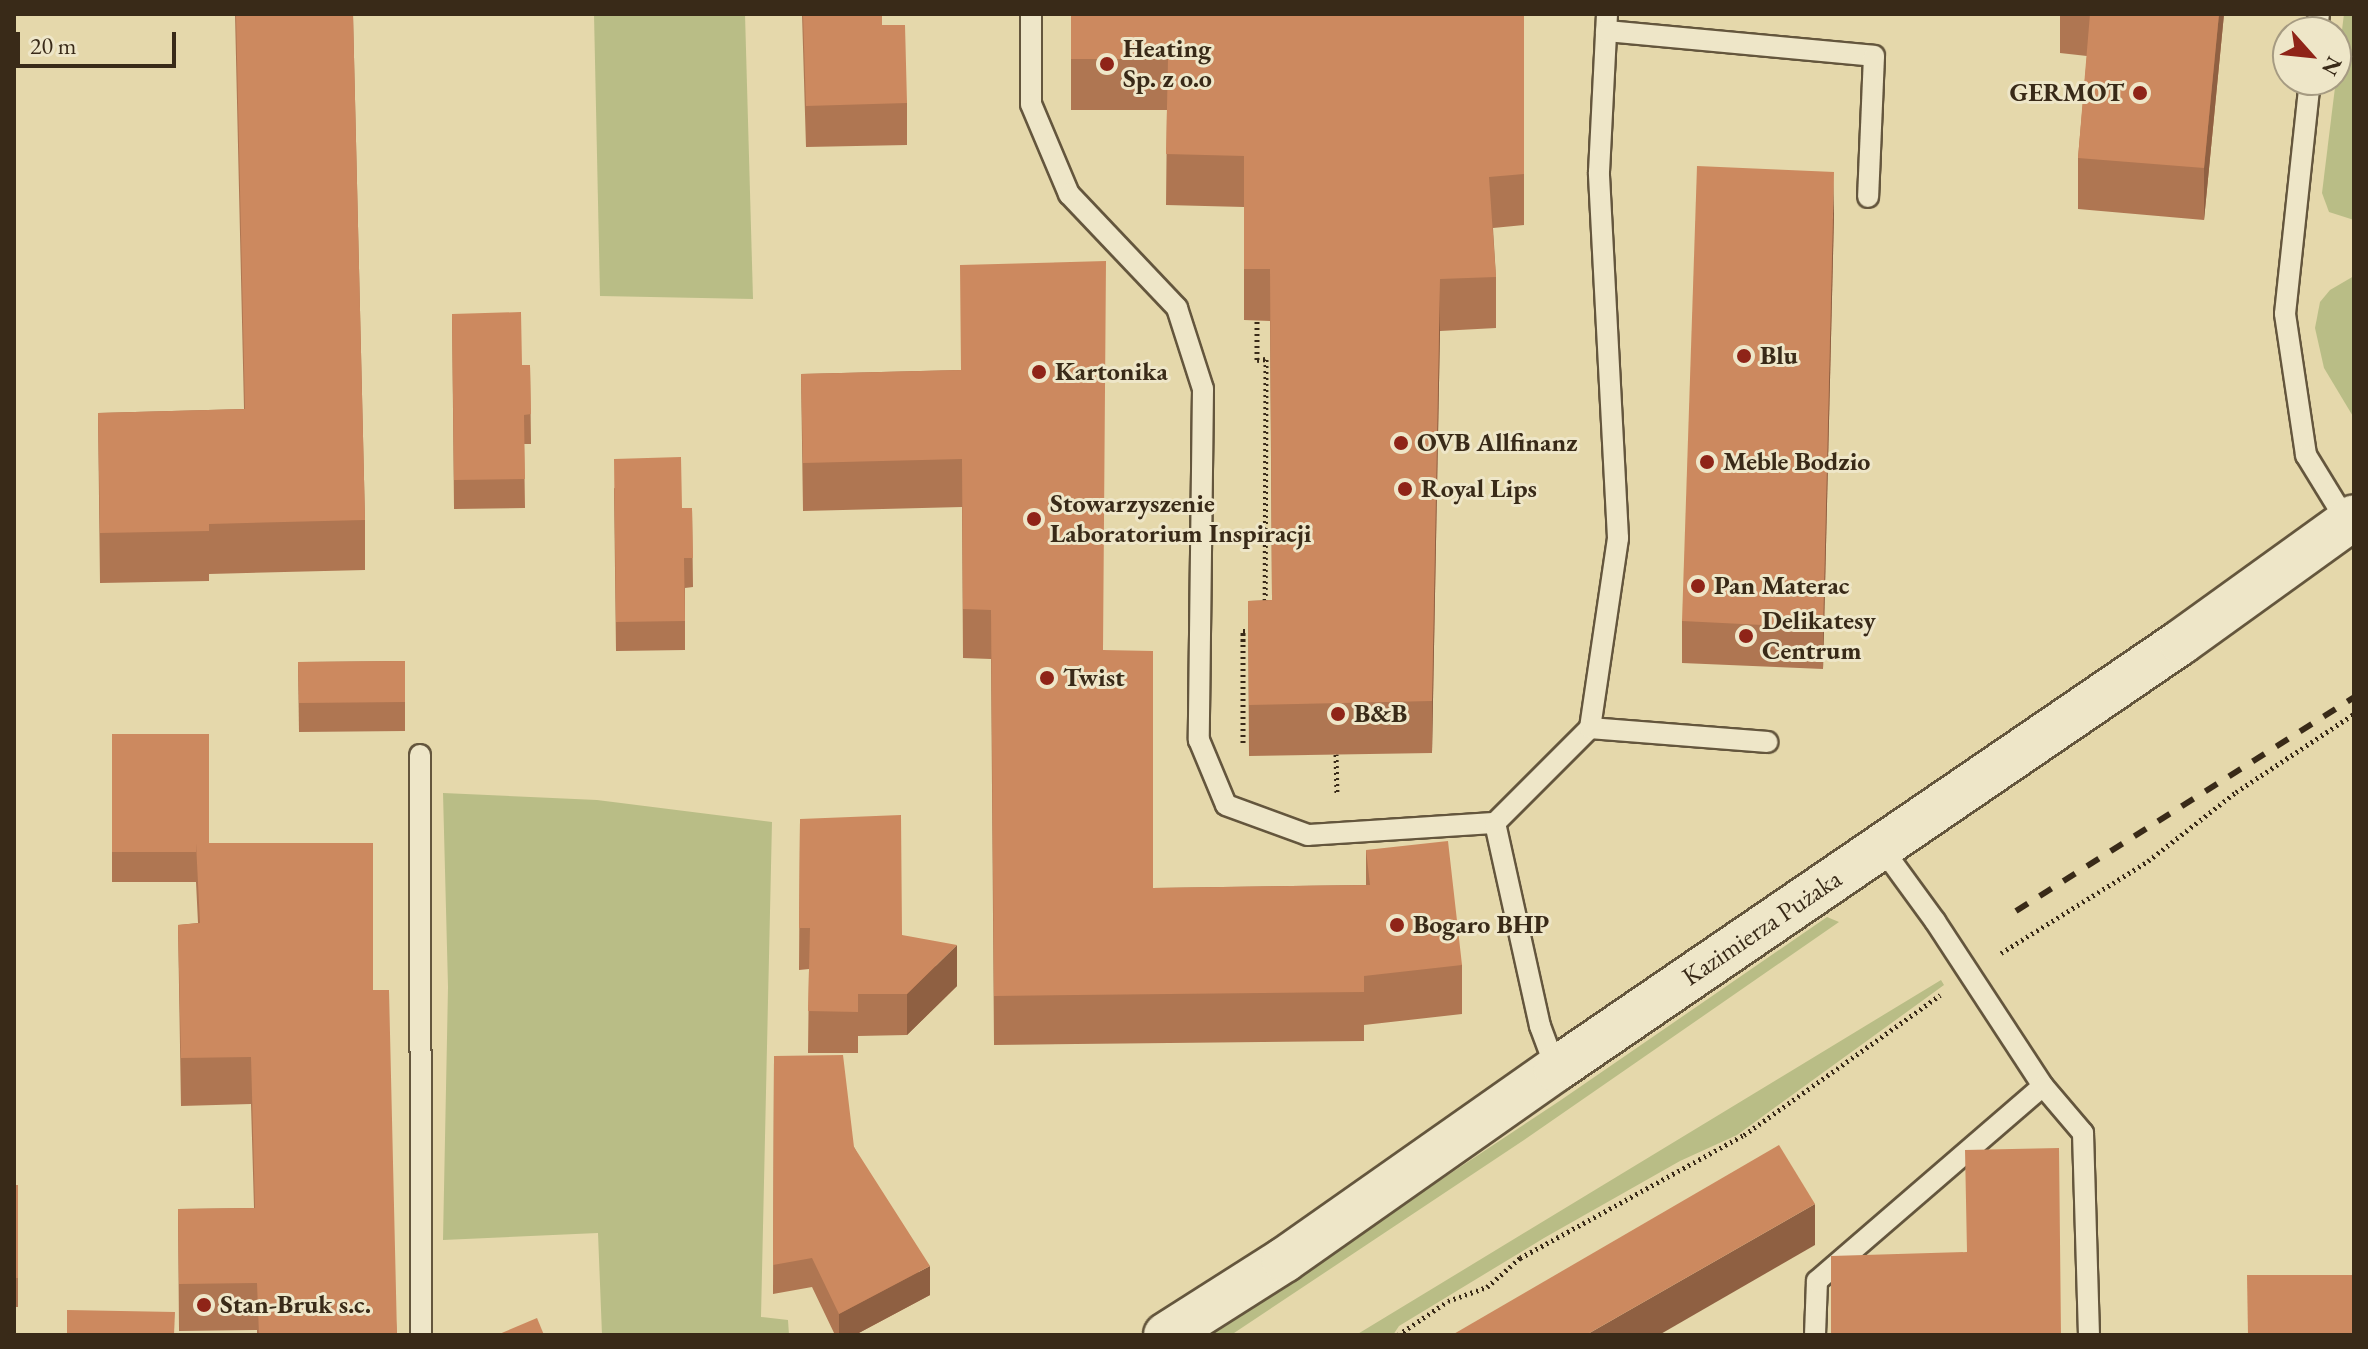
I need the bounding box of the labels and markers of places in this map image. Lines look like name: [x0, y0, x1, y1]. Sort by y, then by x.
place label: Heating Sp. z o.o: [1123, 33, 1212, 94]
marker: Heating Sp. z o.o: [1098, 55, 1116, 73]
place label: GERMOT: [2009, 77, 2124, 109]
marker: GERMOT: [2131, 84, 2149, 102]
place label: Blu: [1760, 340, 1798, 372]
marker: Blu: [1735, 347, 1753, 365]
place label: Kartonika: [1055, 356, 1168, 388]
marker: Kartonika: [1030, 363, 1048, 381]
place label: OVB Allfinanz: [1417, 427, 1578, 459]
marker: OVB Allfinanz: [1392, 434, 1410, 452]
place label: Meble Bodzio: [1723, 446, 1870, 478]
marker: Meble Bodzio: [1698, 453, 1716, 471]
place label: Royal Lips: [1421, 473, 1537, 505]
marker: Royal Lips: [1396, 480, 1414, 498]
place label: Stowarzyszenie Laboratorium Inspiracji: [1050, 488, 1312, 550]
marker: Stowarzyszenie Laboratorium Inspiracji: [1025, 510, 1043, 528]
place label: Pan Materac: [1714, 570, 1850, 602]
marker: Pan Materac: [1689, 577, 1707, 595]
place label: Delikatesy Centrum: [1762, 605, 1876, 666]
marker: Delikatesy Centrum: [1737, 627, 1755, 645]
place label: Twist: [1063, 662, 1125, 694]
marker: Twist: [1038, 669, 1056, 687]
place label: B&B: [1354, 698, 1407, 730]
marker: B&B: [1329, 705, 1347, 723]
place label: Bogaro BHP: [1413, 909, 1549, 941]
marker: Bogaro BHP: [1388, 916, 1406, 934]
place label: Stan-Bruk s.c.: [220, 1289, 371, 1321]
marker: Stan-Bruk s.c.: [195, 1296, 213, 1314]

